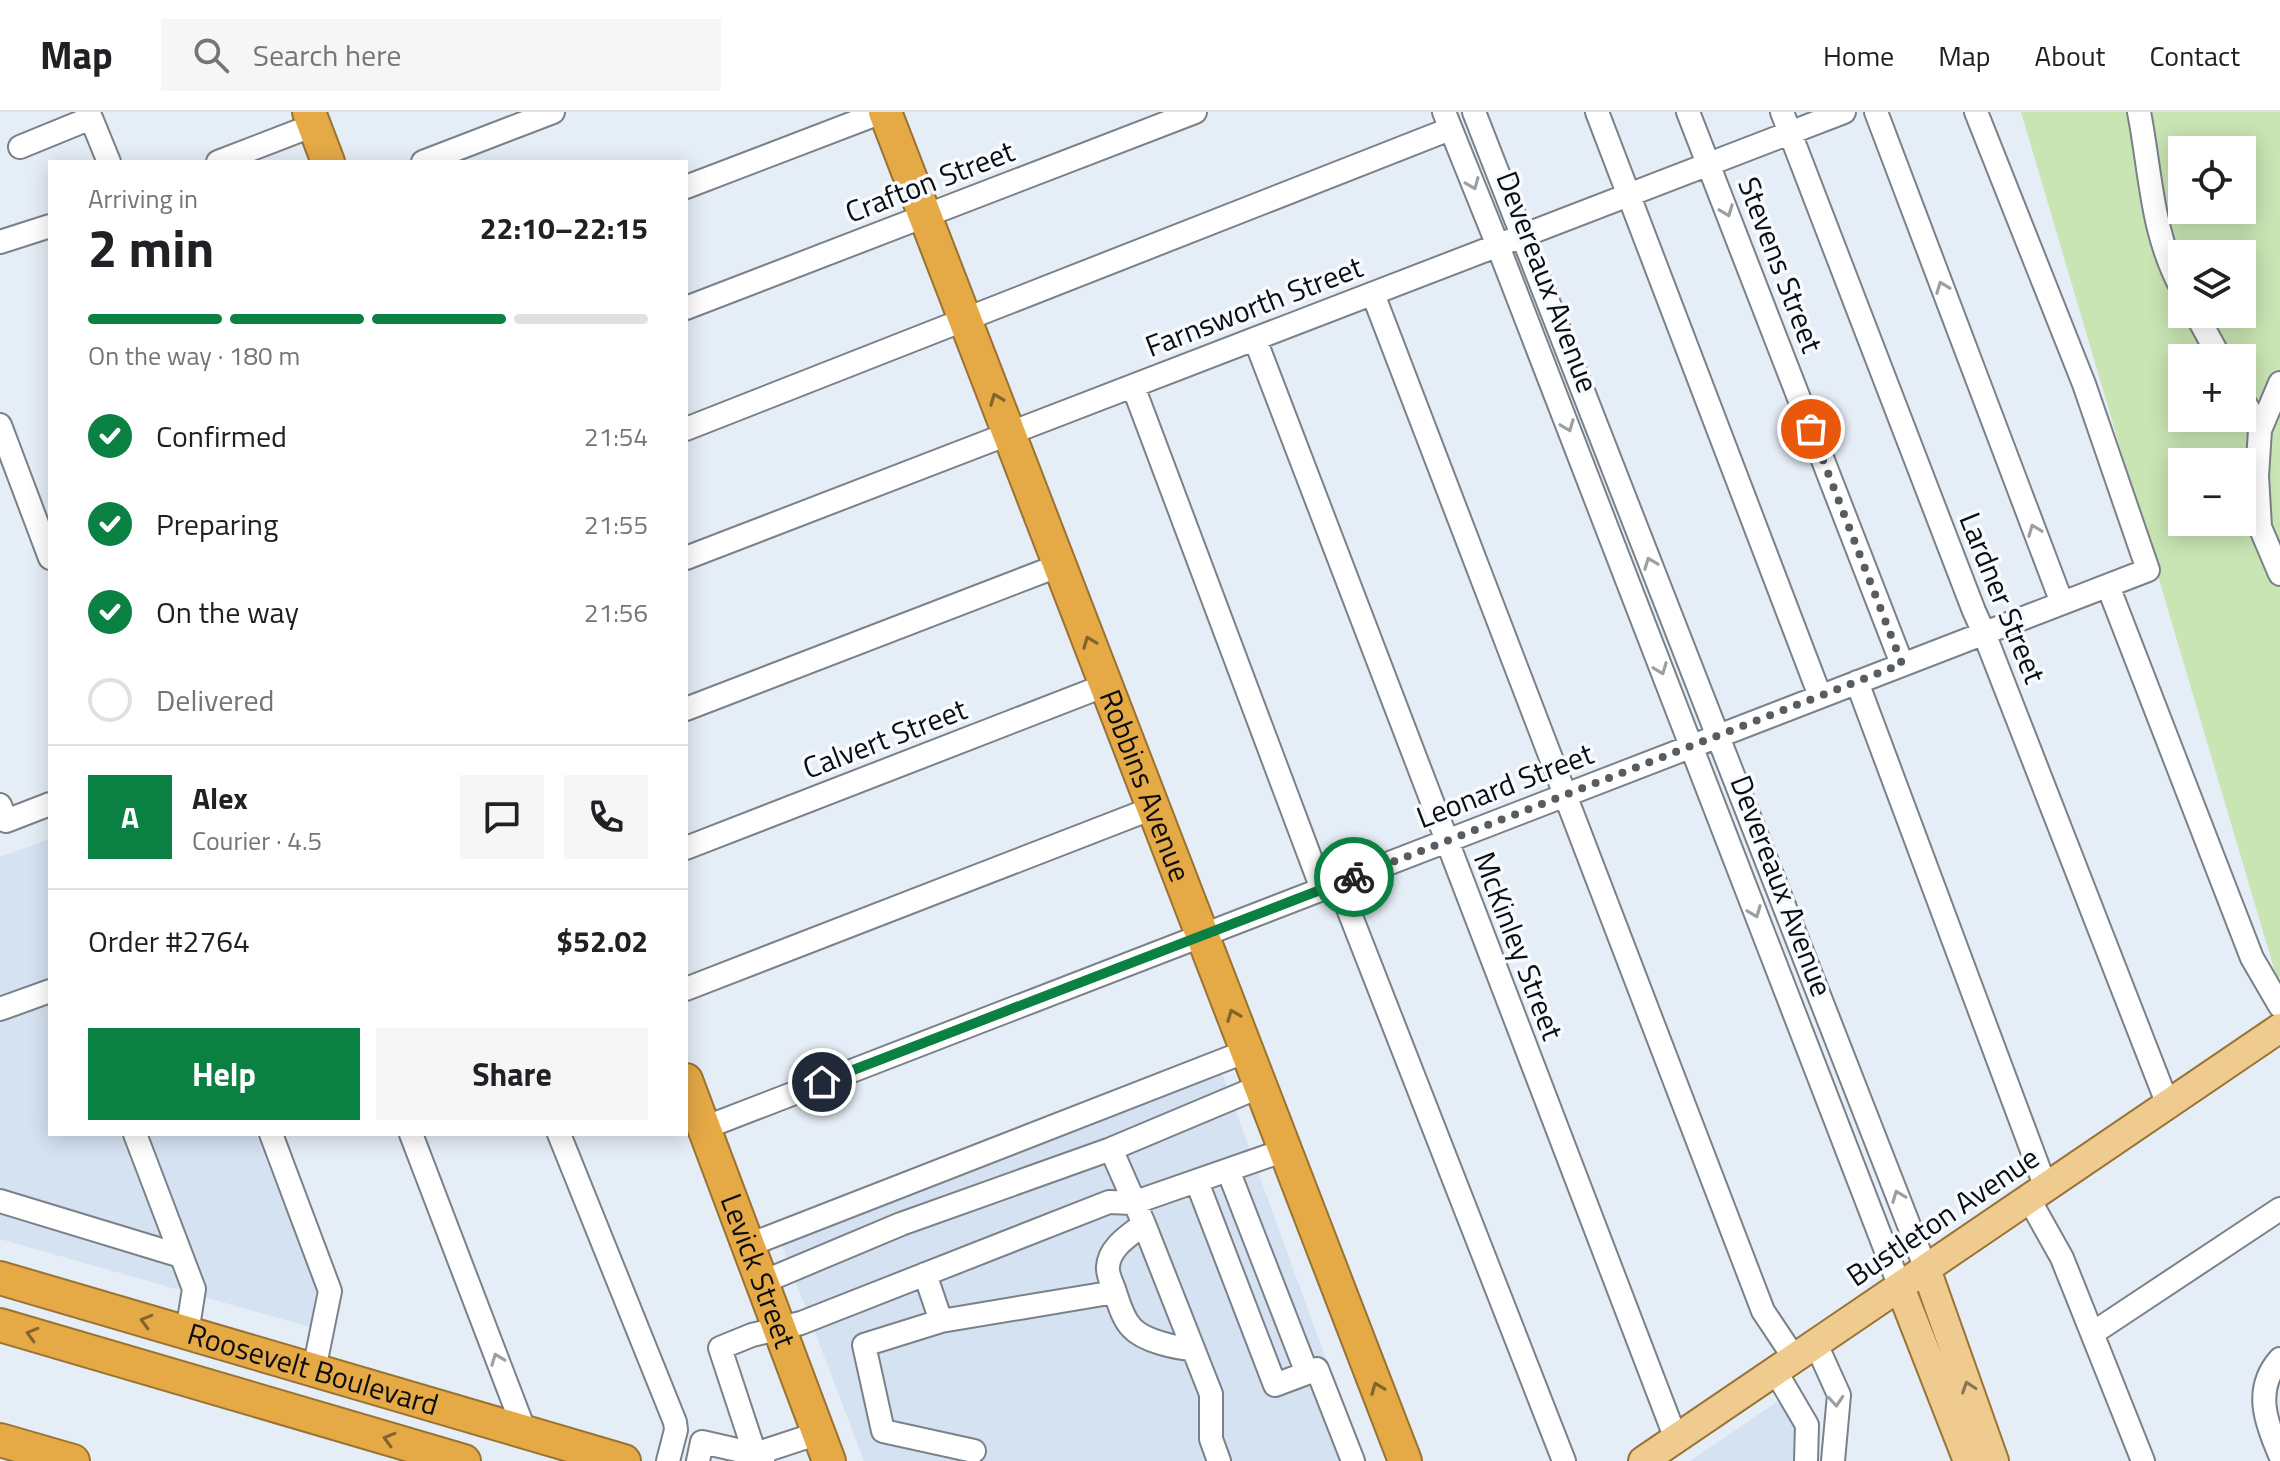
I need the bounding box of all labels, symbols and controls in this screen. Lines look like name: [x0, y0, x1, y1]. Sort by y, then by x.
search box: [161, 19, 721, 91]
text: Map: [40, 26, 113, 84]
text: Search here: [253, 32, 402, 78]
icon: search: [189, 33, 233, 77]
text: Home: [1823, 34, 1894, 77]
text: Map: [1938, 34, 1991, 77]
text: About: [2035, 34, 2105, 77]
text: Contact: [2149, 34, 2240, 77]
street label: Crafton Street: [838, 128, 1021, 234]
map controls: [2168, 136, 2256, 536]
button: locate: [2168, 136, 2256, 224]
street label: Devereaux Avenue: [1485, 164, 1611, 399]
street label: Stevens Street: [1726, 170, 1836, 360]
one-way arrow: [1463, 176, 1480, 190]
text: Arriving in: [88, 179, 198, 218]
one-way arrow: [1717, 203, 1733, 217]
text: 22:10–22:15: [480, 205, 648, 251]
text: 2 min: [88, 208, 214, 287]
button: layers: [2168, 240, 2256, 328]
street label: Farnsworth Street: [1138, 243, 1370, 369]
one-way arrow: [1935, 281, 1952, 295]
text: On the way · 180 m: [88, 336, 300, 375]
button: +: [2168, 344, 2256, 432]
one-way arrow: [989, 393, 1006, 407]
pin: [1777, 395, 1845, 463]
icon: bag: [1789, 407, 1833, 451]
text: Confirmed: [156, 413, 287, 459]
icon: check: [88, 414, 132, 458]
text: 21:54: [584, 417, 648, 456]
one-way arrow: [1558, 419, 1575, 433]
button: −: [2168, 448, 2256, 536]
text: Preparing: [156, 501, 278, 547]
icon: check: [88, 502, 132, 546]
text: 21:55: [584, 505, 648, 544]
street label: Lardner Street: [1948, 505, 2058, 691]
one-way arrow: [2027, 524, 2044, 538]
one-way arrow: [1643, 557, 1660, 571]
text: On the way: [156, 589, 299, 635]
icon: check: [88, 590, 132, 634]
text: 21:56: [584, 593, 648, 632]
one-way arrow: [1082, 636, 1099, 650]
one-way arrow: [1651, 661, 1668, 675]
text: Delivered: [156, 677, 274, 723]
street label: Robbins Avenue: [1088, 682, 1204, 888]
street label: Calvert Street: [796, 686, 974, 790]
street label: Leonard Street: [1410, 730, 1600, 840]
street label: Devereaux Avenue: [1719, 768, 1845, 1003]
text: Alex: [192, 775, 248, 821]
button: chat: [460, 775, 544, 859]
button: phone: [564, 775, 648, 859]
text: A: [121, 794, 139, 840]
text: Courier · 4.5: [192, 821, 322, 860]
courier: [1314, 837, 1394, 917]
street label: McKinley Street: [1462, 845, 1576, 1047]
icon: bike: [1332, 855, 1376, 899]
one-way arrow: [1745, 904, 1762, 918]
text: Order #2764: [88, 918, 250, 964]
text: $52.02: [556, 918, 648, 964]
one-way arrow: [1226, 1009, 1243, 1023]
button: Help: [88, 1028, 360, 1120]
button: Share: [376, 1028, 648, 1120]
pin: [788, 1048, 856, 1116]
icon: home: [800, 1060, 844, 1104]
street label: Bustleton Avenue: [1837, 1135, 2048, 1298]
street label: Levick Street: [709, 1187, 809, 1355]
one-way arrow: [1891, 1190, 1908, 1204]
street label: Roosevelt Boulevard: [182, 1310, 444, 1427]
one-way arrow: [139, 1314, 153, 1330]
one-way arrow: [26, 1327, 40, 1344]
one-way arrow: [490, 1353, 507, 1367]
one-way arrow: [1961, 1381, 1978, 1395]
one-way arrow: [1370, 1382, 1387, 1396]
one-way arrow: [1827, 1394, 1844, 1407]
one-way arrow: [383, 1432, 397, 1448]

